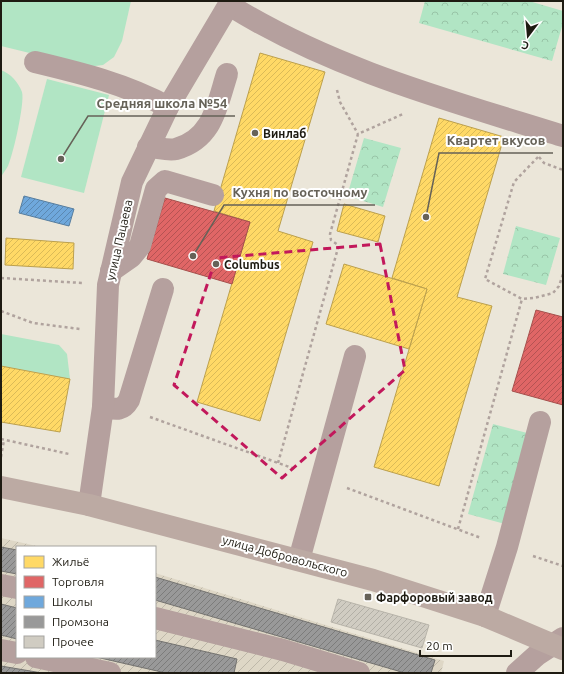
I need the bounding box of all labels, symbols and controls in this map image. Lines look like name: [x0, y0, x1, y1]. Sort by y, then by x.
north arrow: [508, 16, 548, 56]
text: С: [520, 39, 530, 52]
callout: Средняя школа №54: [88, 91, 235, 116]
text: Средняя школа №54: [97, 96, 227, 110]
place label: Винлаб: [263, 127, 306, 140]
marker: Винлаб: [250, 128, 260, 138]
callout: Квартет вкусов: [439, 128, 553, 153]
text: Квартет вкусов: [447, 133, 546, 147]
callout: Кухня по восточному: [224, 180, 375, 205]
text: Кухня по восточному: [233, 185, 368, 199]
street label: улица Пацаева: [103, 198, 135, 282]
place label: Columbus: [224, 258, 280, 271]
marker: Columbus: [211, 259, 221, 269]
street label: улица Добровольского: [221, 533, 349, 579]
legend: [16, 546, 156, 658]
text: Жильё: [52, 555, 89, 568]
text: Торговля: [52, 575, 104, 588]
place label: Фарфоровый завод: [376, 591, 493, 604]
marker: Фарфоровый завод: [363, 592, 373, 602]
text: Школы: [52, 595, 93, 608]
text: Промзона: [52, 615, 109, 628]
scale bar: [420, 632, 511, 658]
text: Прочее: [52, 635, 94, 648]
text: 20 m: [426, 639, 453, 652]

